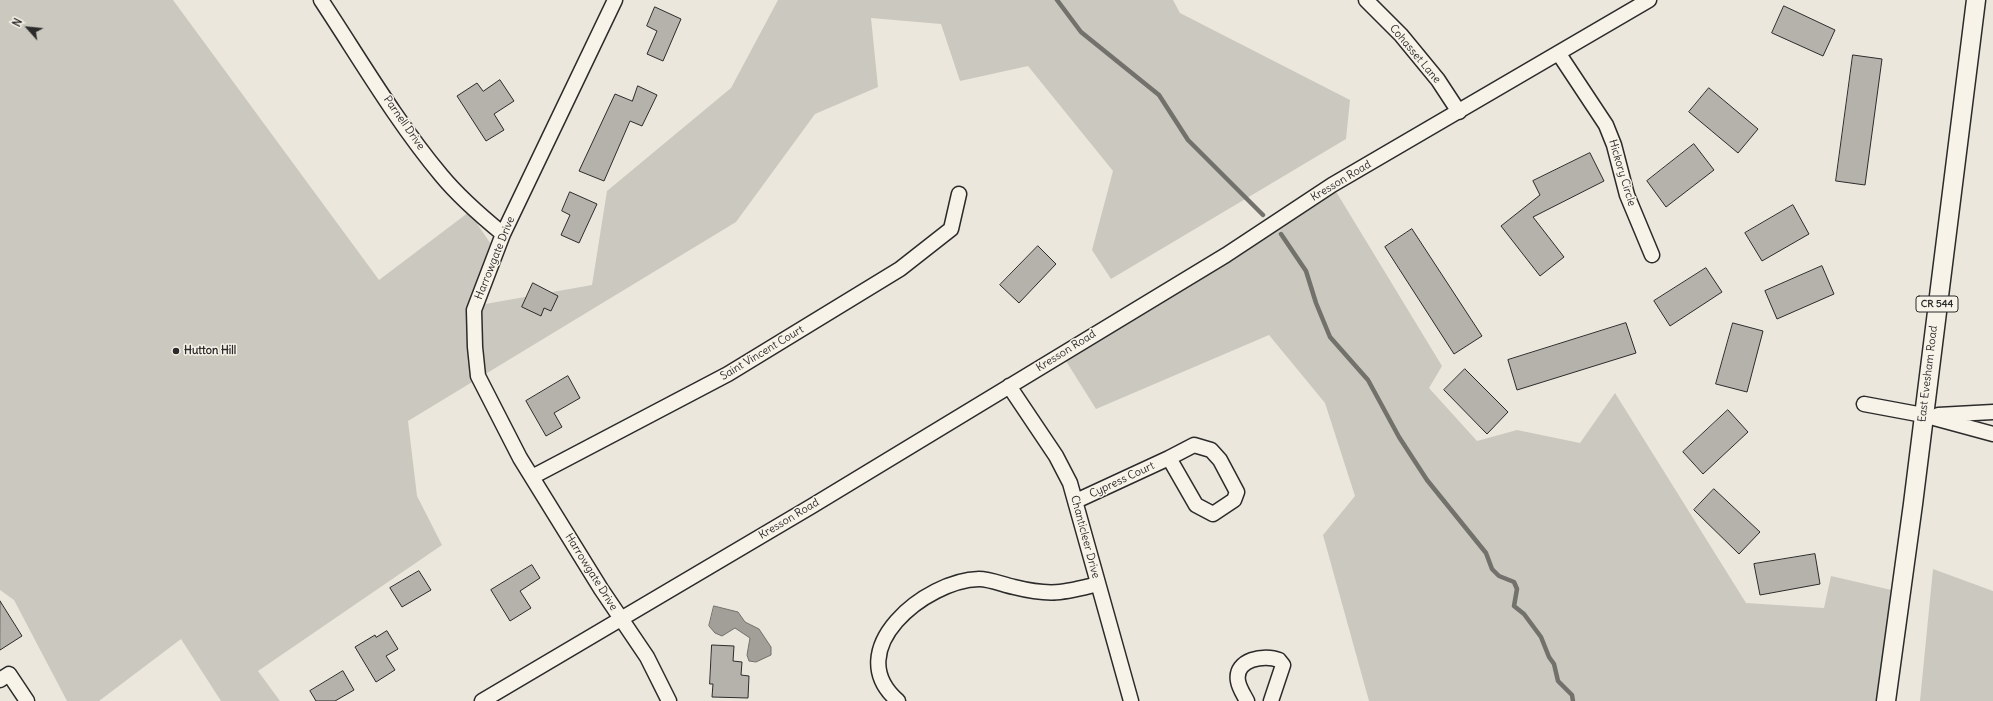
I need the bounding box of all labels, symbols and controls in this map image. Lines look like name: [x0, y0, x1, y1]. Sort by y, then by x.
north arrow: [8, 8, 48, 48]
text: N: [9, 16, 25, 29]
street label: Cohasset Lane: [1387, 22, 1443, 86]
street label: Parnell Drive: [381, 93, 427, 153]
street label: Hickory Circle: [1606, 138, 1638, 208]
street label: Kresson Road: [1309, 158, 1373, 204]
street label: Harrowgate Drive: [472, 215, 518, 301]
road number: CR 544: [1916, 296, 1958, 312]
street label: Saint Vincent Court: [718, 323, 806, 383]
street label: East Evesham Road: [1916, 325, 1940, 423]
street label: Kresson Road: [1034, 327, 1098, 375]
place label: Hutton Hill: [184, 344, 236, 358]
marker: Hutton Hill: [171, 346, 181, 356]
street label: Cypress Court: [1087, 459, 1157, 501]
street label: Chanticleer Drive: [1068, 494, 1102, 580]
street label: Kresson Road: [757, 496, 821, 542]
street label: Harrowgate Drive: [562, 531, 620, 613]

